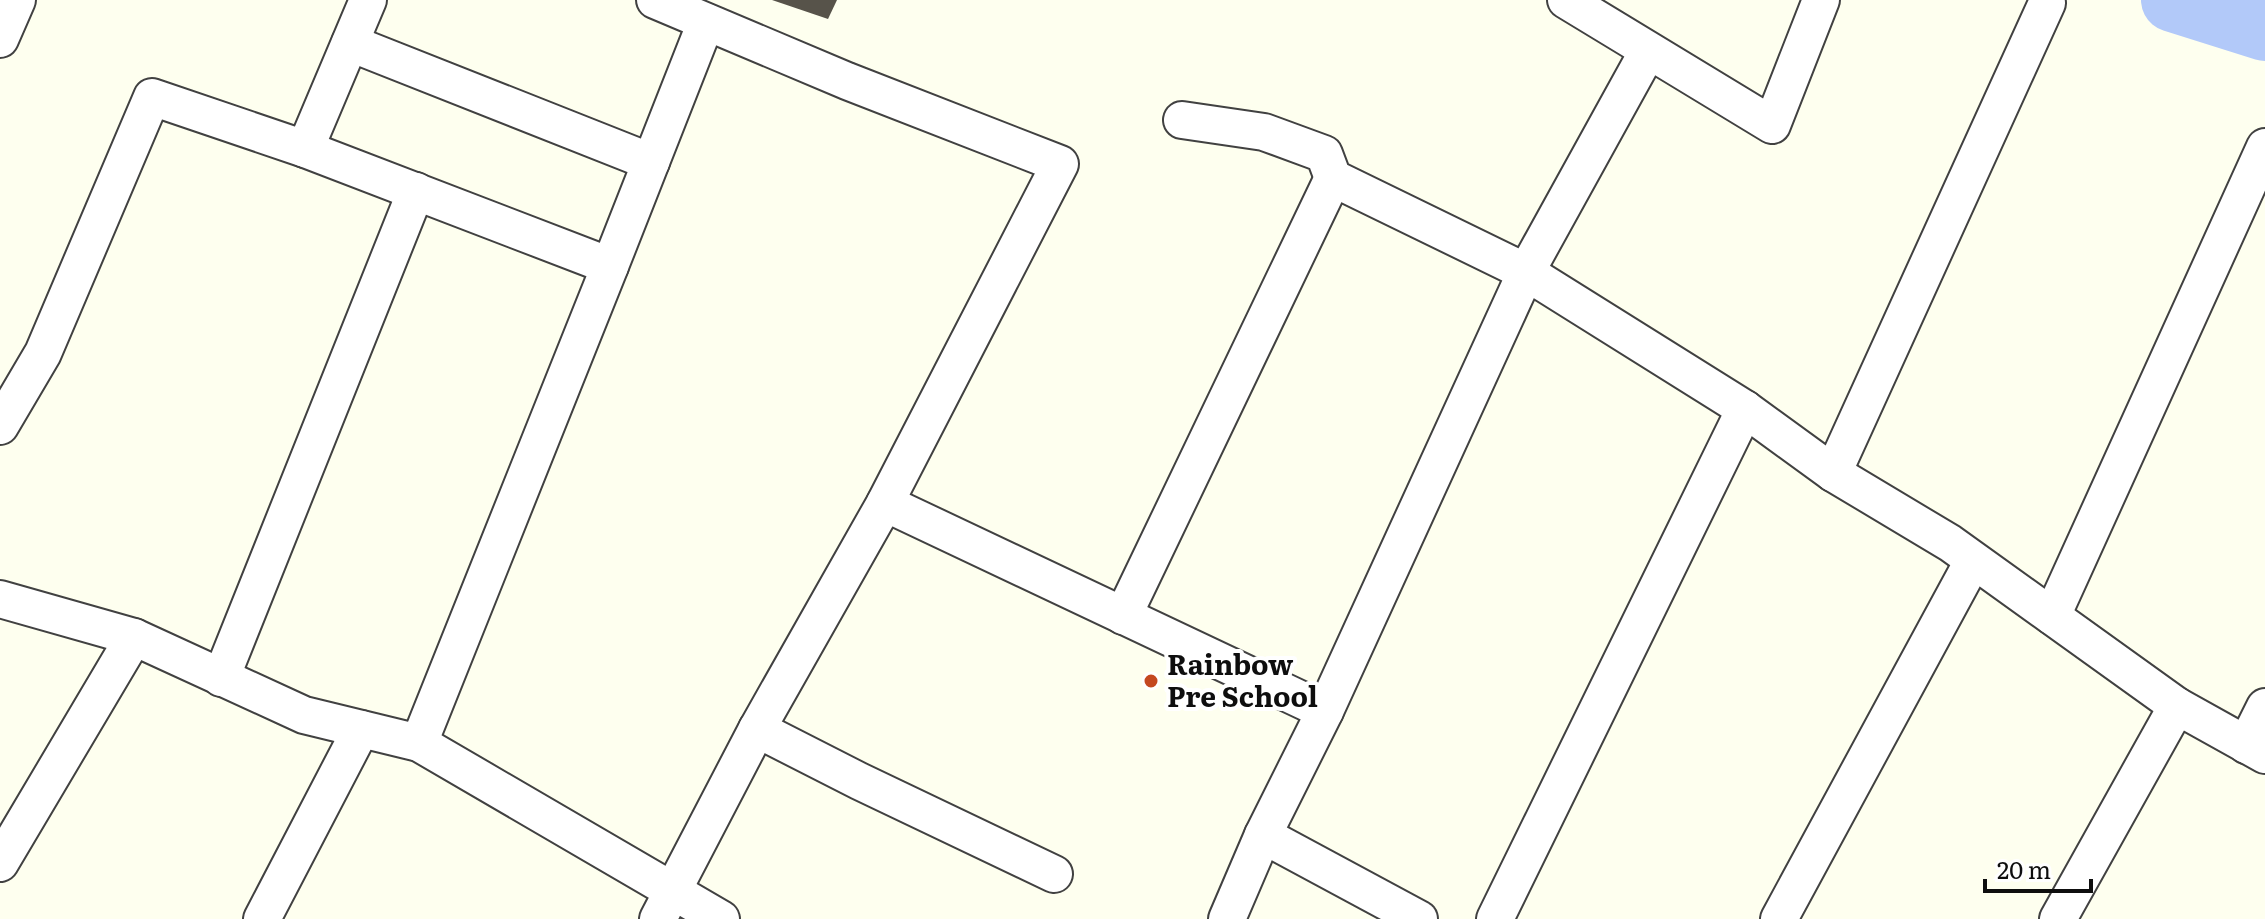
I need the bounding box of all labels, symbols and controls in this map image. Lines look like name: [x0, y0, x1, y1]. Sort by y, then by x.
place label: Rainbow Pre School: [1167, 642, 1318, 716]
marker: Rainbow Pre School: [1142, 672, 1160, 690]
scale bar: [1985, 843, 2091, 893]
text: 20 m: [1997, 851, 2051, 886]

